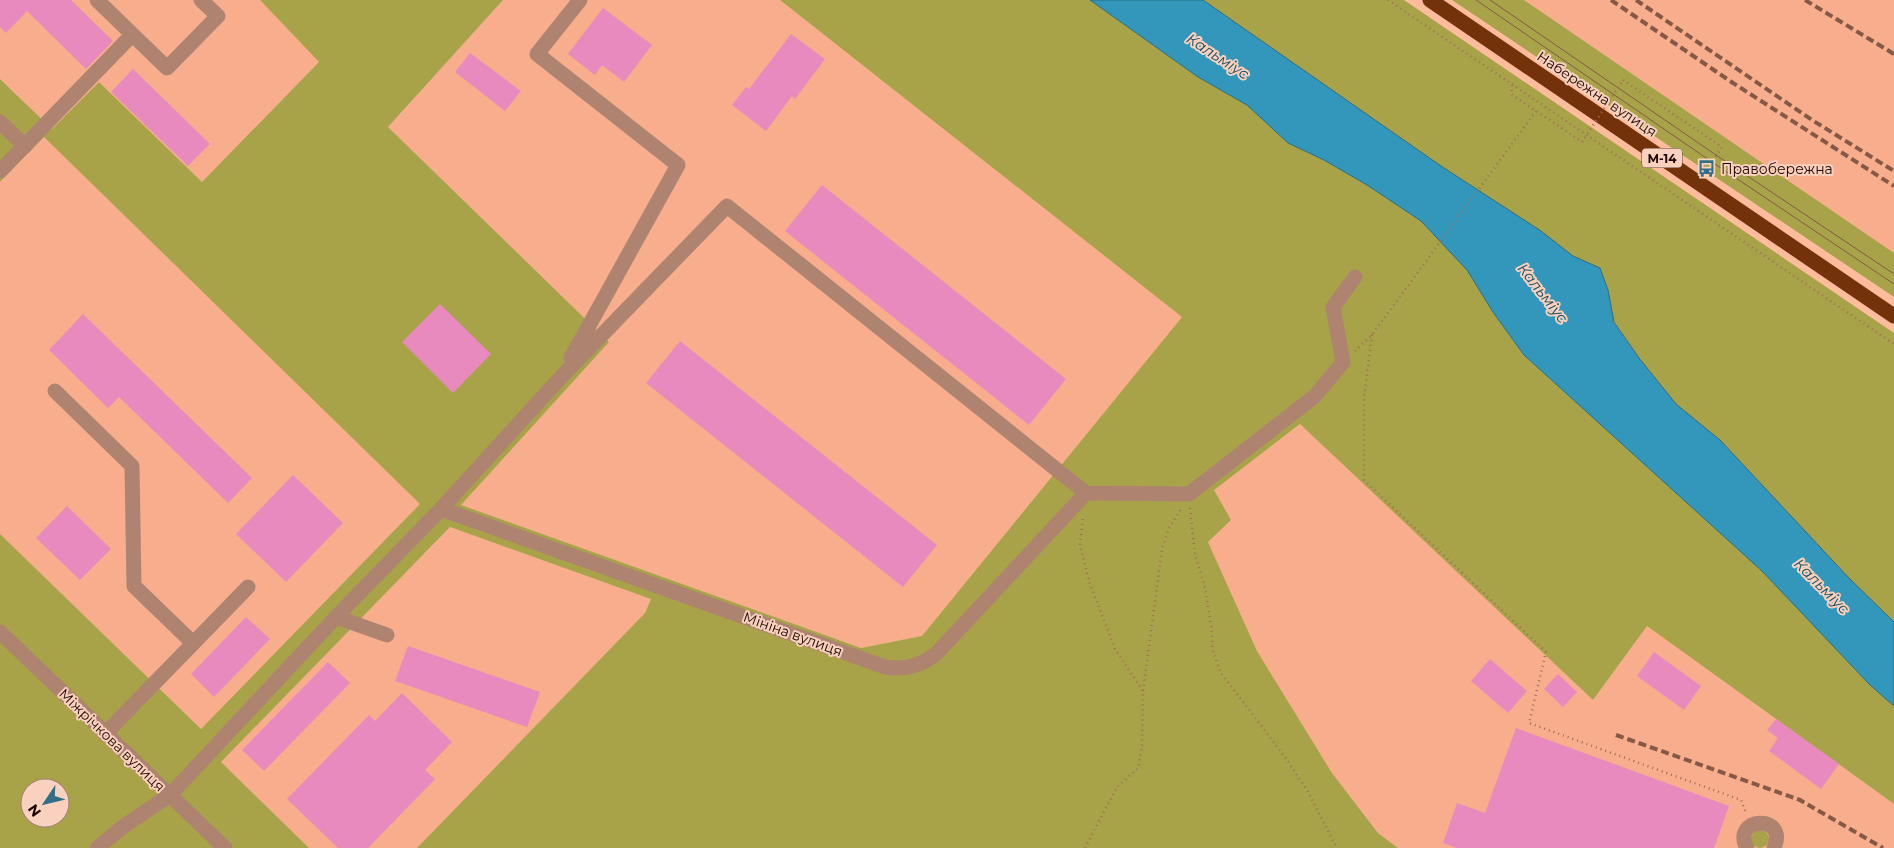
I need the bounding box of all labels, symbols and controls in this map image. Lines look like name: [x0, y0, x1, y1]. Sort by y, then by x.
water label: Кальміус: [1183, 29, 1253, 84]
street label: Набережна вулиця: [1534, 47, 1660, 141]
road number: М-14: [1642, 148, 1682, 168]
bus stop icon: Правобережна: [1697, 159, 1717, 179]
place label: Правобережна: [1721, 160, 1833, 178]
water label: Кальміус: [1514, 259, 1573, 327]
water label: Кальміус: [1790, 554, 1854, 618]
street label: Мініна вулиця: [741, 608, 845, 660]
street label: Міжрічкова вулиця: [55, 685, 169, 795]
north arrow: [20, 778, 70, 828]
text: N: [24, 801, 45, 820]

